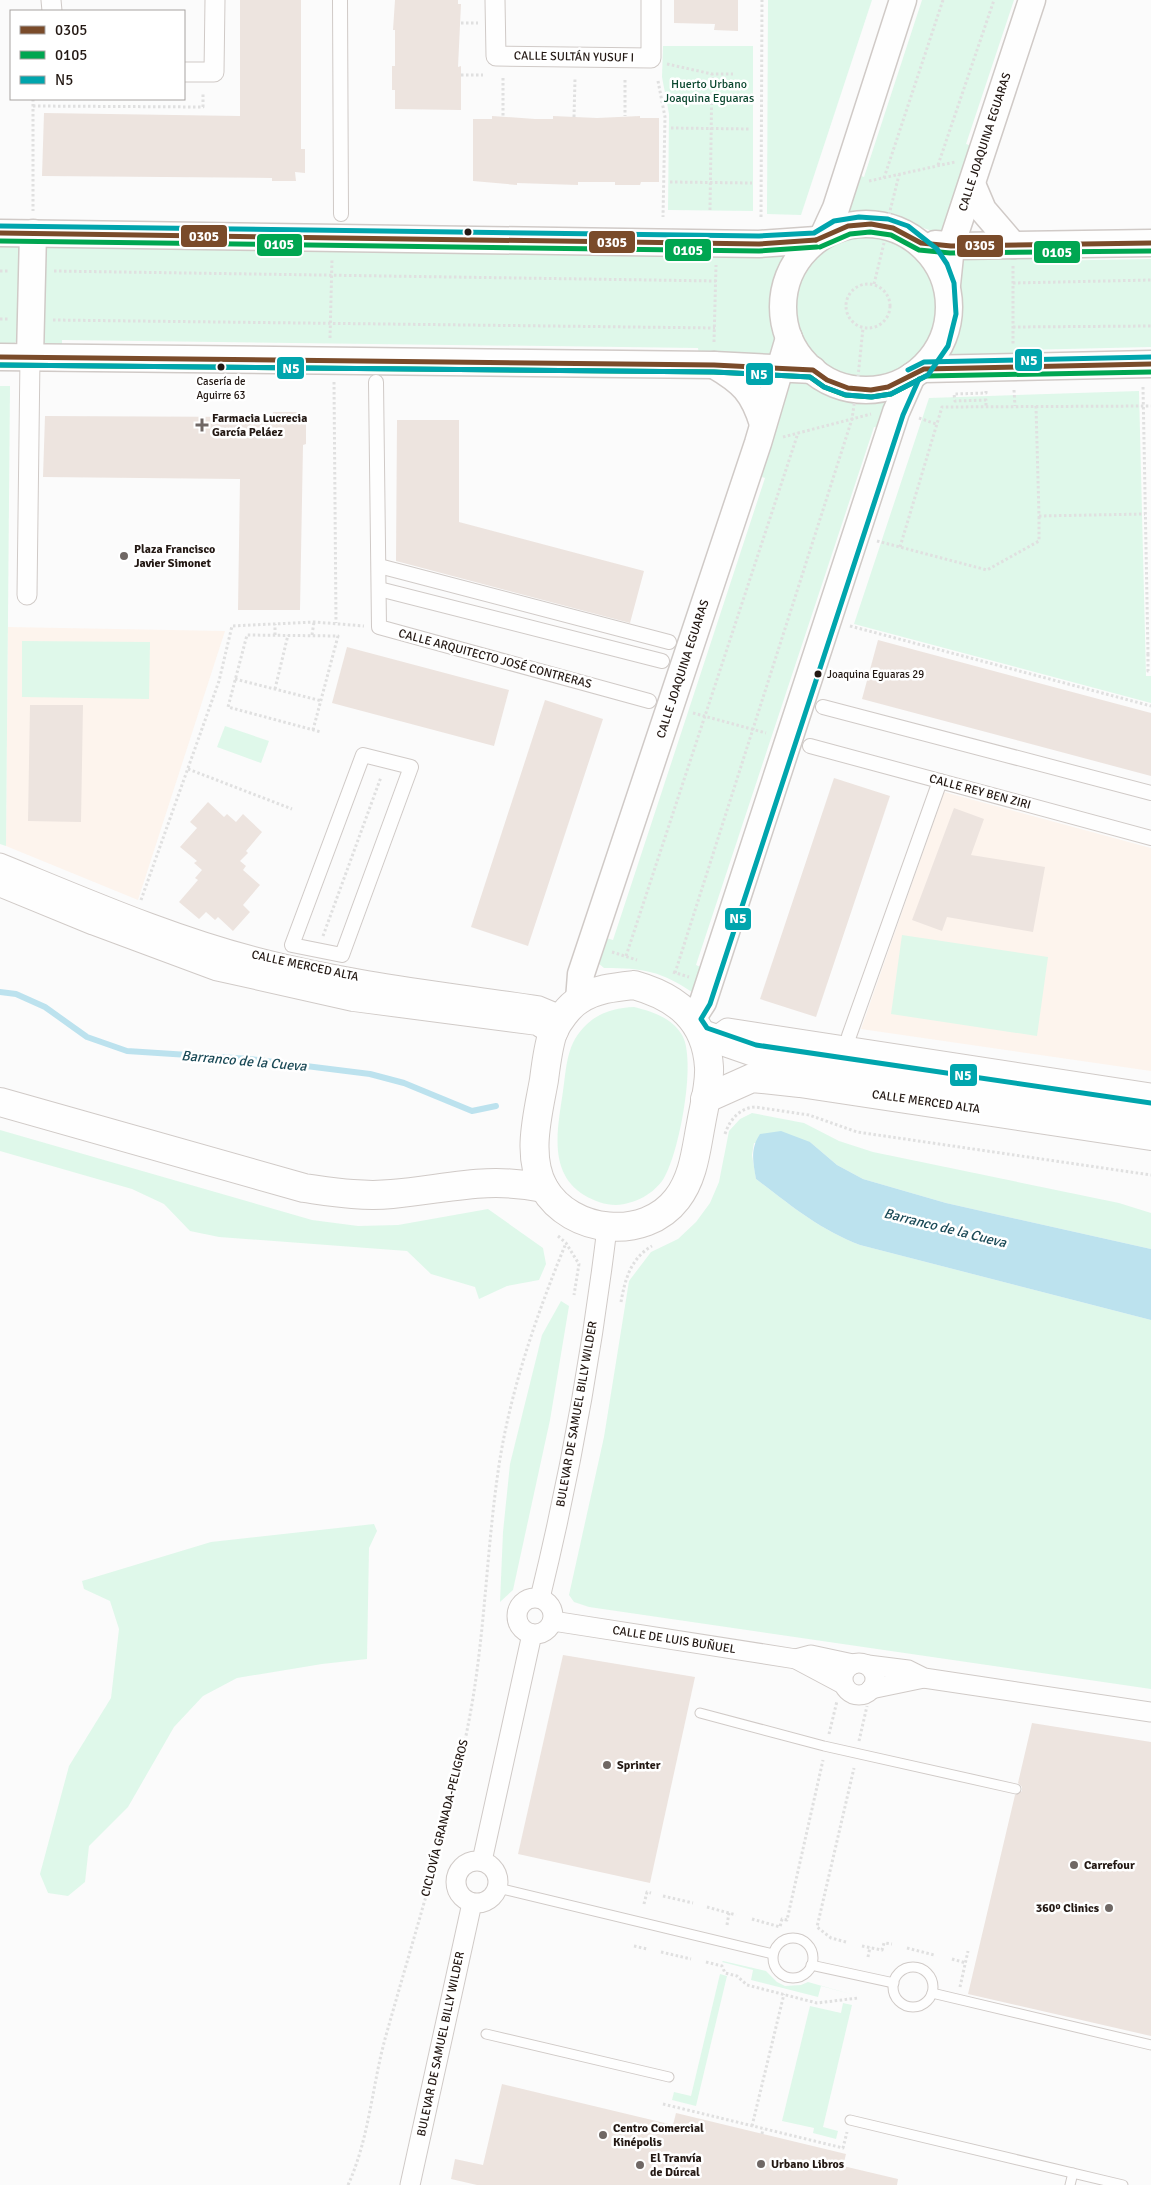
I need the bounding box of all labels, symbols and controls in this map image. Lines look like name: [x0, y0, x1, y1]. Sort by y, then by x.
legend: [10, 10, 185, 100]
text: 0305: [55, 21, 87, 39]
text: 0105: [55, 46, 87, 64]
street label: CALLE SULTÁN YUSUF I: [514, 48, 634, 66]
text: N5: [55, 71, 73, 89]
street label: CALLE JOAQUINA EGUARAS: [955, 71, 1015, 213]
park label: Huerto Urbano Joaquina Eguaras: [664, 77, 754, 106]
line badge: 0305: [180, 224, 228, 248]
unlabelled marker: [463, 227, 473, 237]
text: 0305: [189, 228, 219, 245]
line badge: 0305: [588, 230, 636, 254]
line badge: 0105: [256, 233, 303, 257]
text: 0305: [597, 234, 627, 251]
line badge: 0305: [956, 234, 1004, 258]
text: 0105: [264, 236, 294, 253]
text: 0305: [965, 237, 995, 254]
line badge: 0105: [664, 238, 712, 262]
line badge: 0105: [1033, 240, 1081, 264]
text: 0105: [673, 242, 703, 259]
text: 0105: [1042, 244, 1072, 261]
line badge: N5: [1014, 348, 1043, 372]
text: N5: [1020, 352, 1038, 369]
line badge: N5: [276, 356, 305, 380]
text: N5: [282, 360, 300, 377]
marker: Casería de Aguirre 63: [216, 362, 226, 372]
line badge: N5: [745, 362, 774, 386]
text: N5: [750, 366, 768, 383]
place label: Casería de Aguirre 63: [196, 375, 246, 402]
place label: Farmacia Lucrecia García Peláez: [212, 411, 307, 440]
marker: Farmacia Lucrecia García Peláez: [196, 419, 208, 431]
place label: Plaza Francisco Javier Simonet: [134, 542, 215, 571]
marker: Plaza Francisco Javier Simonet: [118, 550, 130, 562]
street label: CALLE JOAQUINA EGUARAS: [653, 598, 713, 740]
street label: CALLE ARQUITECTO JOSÉ CONTRERAS: [397, 626, 594, 692]
place label: Joaquina Eguaras 29: [827, 668, 924, 681]
marker: Joaquina Eguaras 29: [813, 669, 823, 679]
street label: CALLE REY BEN ZIRI: [927, 771, 1033, 813]
line badge: N5: [724, 907, 752, 931]
text: N5: [729, 910, 747, 927]
street label: CALLE MERCED ALTA: [250, 947, 361, 985]
water label: Barranco de la Cueva: [181, 1047, 308, 1075]
line badge: N5: [949, 1063, 978, 1087]
text: N5: [954, 1067, 972, 1084]
street label: CALLE MERCED ALTA: [871, 1087, 982, 1117]
water label: Barranco de la Cueva: [882, 1205, 1009, 1252]
street label: BULEVAR DE SAMUEL BILLY WILDER: [553, 1320, 601, 1508]
street label: CALLE DE LUIS BUÑUEL: [611, 1623, 737, 1657]
street label: CICLOVÍA GRANADA-PELIGROS: [418, 1737, 472, 1898]
place label: Sprinter: [617, 1758, 661, 1773]
marker: Sprinter: [601, 1759, 613, 1771]
place label: Carrefour: [1084, 1858, 1135, 1873]
marker: Carrefour: [1068, 1859, 1080, 1871]
place label: 360º Clinics: [1036, 1901, 1100, 1916]
marker: 360º Clinics: [1103, 1902, 1115, 1914]
street label: BULEVAR DE SAMUEL BILLY WILDER: [414, 1950, 468, 2138]
place label: Centro Comercial Kinépolis: [613, 2121, 704, 2150]
marker: Centro Comercial Kinépolis: [597, 2129, 609, 2141]
place label: El Tranvía de Dúrcal: [650, 2151, 702, 2180]
place label: Urbano Libros: [771, 2157, 845, 2172]
marker: Urbano Libros: [755, 2158, 767, 2170]
marker: El Tranvía de Dúrcal: [634, 2159, 646, 2171]

